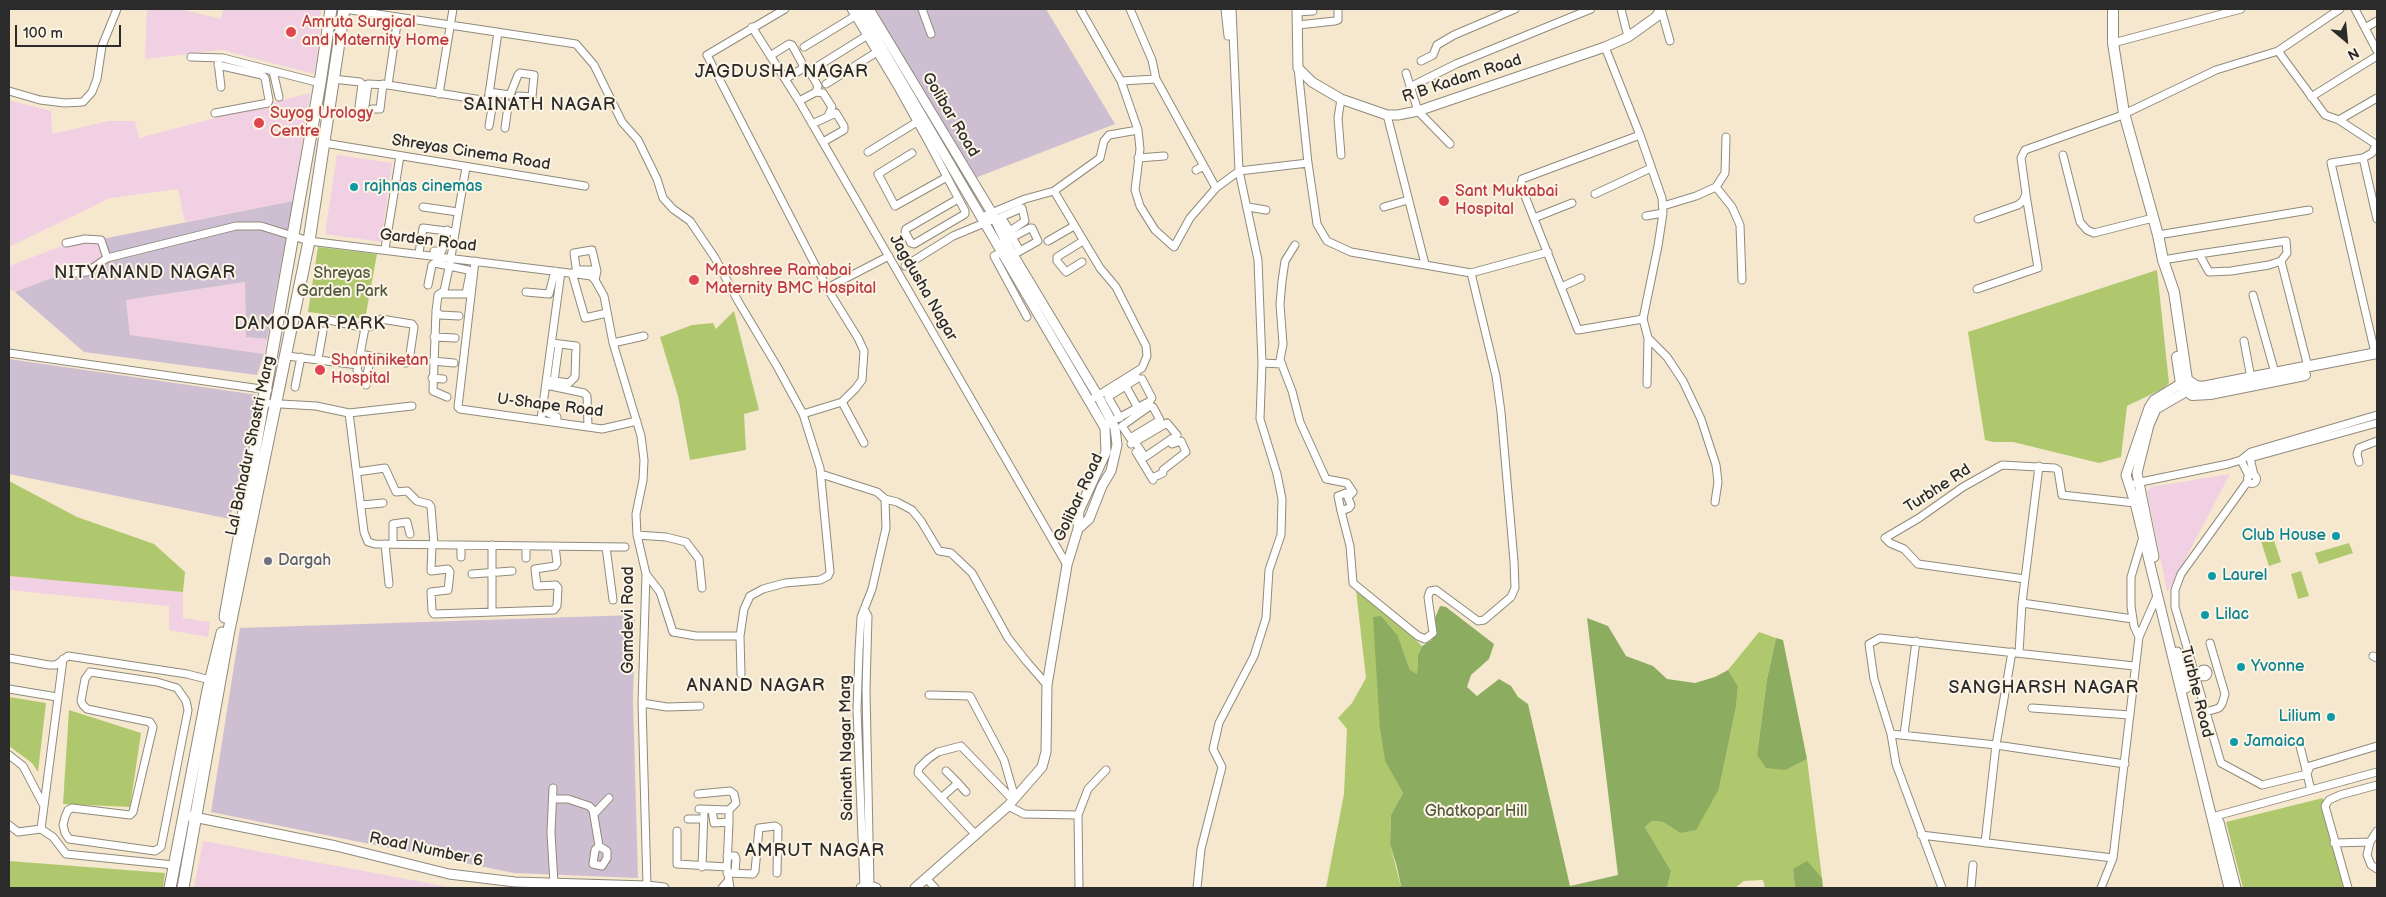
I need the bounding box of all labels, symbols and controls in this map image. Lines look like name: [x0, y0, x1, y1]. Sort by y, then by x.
place label: Amruta Surgical and Maternity Home: [302, 13, 449, 51]
scale bar: [18, 15, 124, 47]
north arrow: [2321, 15, 2371, 65]
text: 100 m: [23, 24, 63, 43]
marker: Amruta Surgical and Maternity Home: [284, 25, 298, 39]
text: N: [2345, 44, 2362, 64]
street label: R B Kadam Road: [1400, 51, 1524, 107]
district label: JAGDUSHA NAGAR: [693, 61, 871, 83]
street label: Golibar Road: [917, 69, 983, 161]
district label: SAINATH NAGAR: [462, 94, 618, 116]
place label: Suyog Urology Centre: [270, 104, 373, 142]
marker: Suyog Urology Centre: [252, 116, 266, 130]
street label: Shreyas Cinema Road: [390, 131, 552, 175]
place label: rajhnas cinemas: [364, 177, 482, 197]
marker: rajhnas cinemas: [348, 181, 360, 193]
place label: Sant Muktabai Hospital: [1455, 182, 1558, 220]
marker: Sant Muktabai Hospital: [1437, 194, 1451, 208]
street label: Garden Road: [379, 226, 477, 256]
street label: Jagdusha Nagar: [885, 231, 961, 345]
place label: Matoshree Ramabai Maternity BMC Hospital: [705, 261, 876, 299]
district label: NITYANAND NAGAR: [52, 262, 238, 284]
park label: Shreyas Garden Park: [297, 264, 387, 302]
marker: Matoshree Ramabai Maternity BMC Hospital: [687, 273, 701, 287]
district label: DAMODAR PARK: [233, 313, 387, 335]
place label: Shantiniketan Hospital: [331, 351, 429, 389]
street label: Lal Bahadur Shastri Marg: [223, 354, 279, 538]
marker: Shantiniketan Hospital: [313, 363, 327, 377]
street label: U-Shape Road: [496, 390, 604, 422]
street label: Golibar Road: [1050, 451, 1108, 545]
street label: Turbhe Rd: [1901, 460, 1975, 518]
place label: Club House: [2242, 526, 2326, 546]
marker: Club House: [2330, 530, 2342, 542]
place label: Dargah: [278, 551, 331, 571]
marker: Dargah: [262, 555, 274, 567]
street label: Gamdevi Road: [619, 566, 639, 674]
place label: Laurel: [2222, 566, 2267, 586]
marker: Laurel: [2206, 570, 2218, 582]
place label: Lilac: [2215, 605, 2249, 625]
marker: Lilac: [2199, 609, 2211, 621]
street label: Turbhe Road: [2175, 644, 2217, 740]
place label: Yvonne: [2251, 657, 2304, 677]
marker: Yvonne: [2235, 661, 2247, 673]
district label: ANAND NAGAR: [685, 675, 827, 697]
street label: Sainath Nagar Marg: [836, 675, 858, 821]
district label: SANGHARSH NAGAR: [1947, 677, 2141, 699]
place label: Lilium: [2279, 707, 2321, 727]
marker: Lilium: [2325, 711, 2337, 723]
place label: Jamaica: [2244, 732, 2305, 752]
marker: Jamaica: [2228, 736, 2240, 748]
park label: Ghatkopar Hill: [1425, 802, 1527, 822]
street label: Road Number 6: [367, 829, 485, 871]
district label: AMRUT NAGAR: [744, 840, 886, 862]

